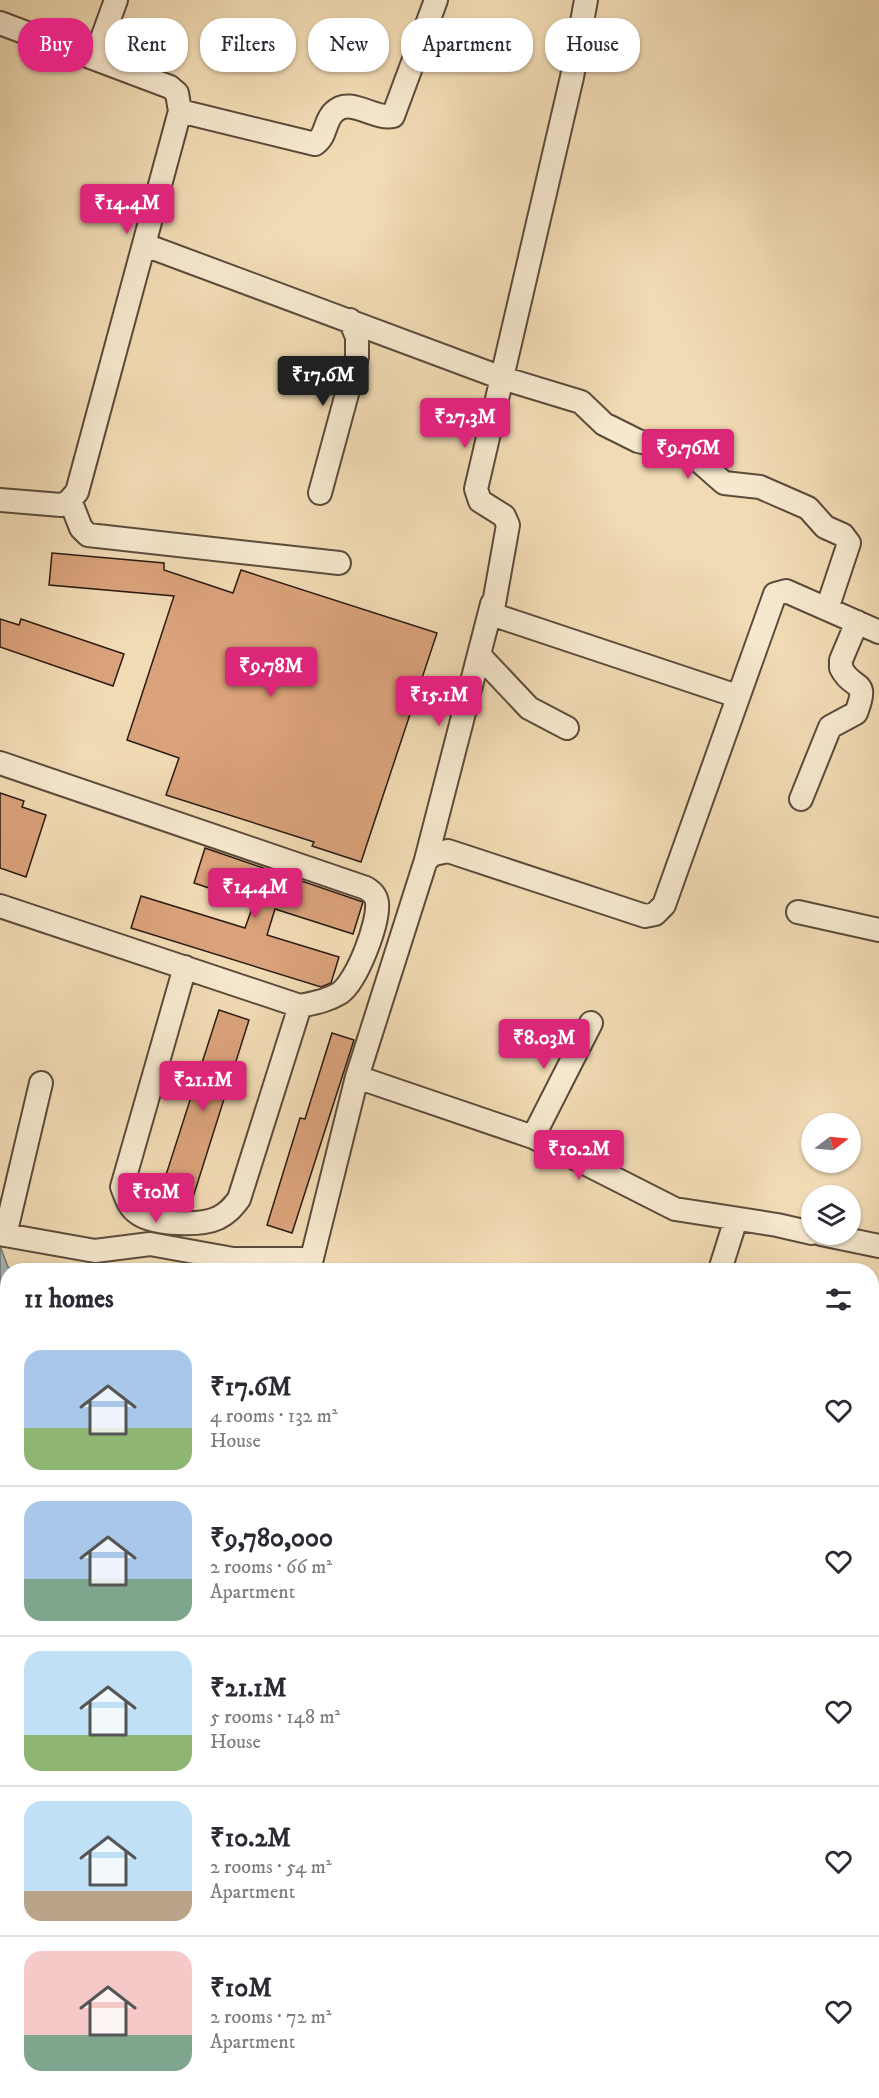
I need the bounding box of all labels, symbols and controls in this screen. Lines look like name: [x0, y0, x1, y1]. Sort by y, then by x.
chip: Buy: [18, 18, 93, 72]
chip: Rent: [105, 18, 188, 72]
chip: Filters: [200, 18, 296, 72]
chip: New: [308, 18, 389, 72]
chip: Apartment: [401, 18, 533, 72]
chip: House: [545, 18, 640, 72]
pin: ₹14.4M: [78, 184, 176, 235]
text: ₹14.4M: [94, 191, 160, 216]
pin: ₹17.6M: [274, 356, 372, 407]
text: ₹17.6M: [292, 363, 354, 388]
pin: ₹27.3M: [416, 398, 514, 449]
text: ₹27.3M: [434, 405, 496, 430]
pin: ₹9.76M: [639, 429, 737, 480]
text: ₹9.76M: [656, 436, 720, 461]
pin: ₹9.78M: [222, 647, 320, 698]
text: ₹9.78M: [239, 654, 303, 679]
pin: ₹15.1M: [390, 676, 488, 727]
text: ₹15.1M: [410, 683, 468, 708]
pin: ₹14.4M: [206, 868, 304, 919]
text: ₹14.4M: [222, 875, 288, 900]
pin: ₹8.03M: [495, 1019, 593, 1070]
text: ₹8.03M: [513, 1026, 575, 1051]
pin: ₹21.1M: [154, 1061, 252, 1112]
text: ₹21.1M: [174, 1068, 232, 1093]
north arrow: [801, 1113, 861, 1173]
map controls: [801, 1113, 861, 1245]
pin: ₹10.2M: [530, 1130, 628, 1181]
text: ₹10.2M: [548, 1137, 610, 1162]
pin: ₹10M: [120, 1173, 192, 1224]
text: ₹10M: [132, 1180, 180, 1205]
button: layers: [801, 1185, 861, 1245]
text: 11 homes: [24, 1283, 114, 1316]
icon: filters: [822, 1283, 855, 1316]
text: ₹17.6M: [210, 1371, 291, 1404]
icon: home: [72, 1374, 144, 1446]
icon: heart: [822, 1394, 855, 1427]
text: 4 rooms · 132 m²: [210, 1404, 338, 1429]
text: House: [210, 1429, 261, 1454]
text: ₹9,780,000: [210, 1522, 333, 1555]
icon: home: [72, 1525, 144, 1597]
icon: heart: [822, 1545, 855, 1578]
text: 2 rooms · 66 m²: [210, 1555, 332, 1580]
text: Apartment: [210, 1580, 295, 1605]
text: ₹21.1M: [210, 1672, 287, 1705]
icon: home: [72, 1675, 144, 1747]
icon: heart: [822, 1695, 855, 1728]
text: 5 rooms · 148 m²: [210, 1705, 340, 1730]
text: House: [210, 1730, 261, 1755]
text: ₹10.2M: [210, 1822, 291, 1855]
icon: home: [72, 1825, 144, 1897]
icon: heart: [822, 1845, 855, 1878]
text: 2 rooms · 54 m²: [210, 1855, 332, 1880]
text: Apartment: [210, 1880, 295, 1905]
text: ₹10M: [210, 1972, 272, 2005]
icon: home: [72, 1975, 144, 2047]
icon: heart: [822, 1995, 855, 2028]
text: 2 rooms · 72 m²: [210, 2005, 332, 2030]
text: Apartment: [210, 2030, 295, 2055]

